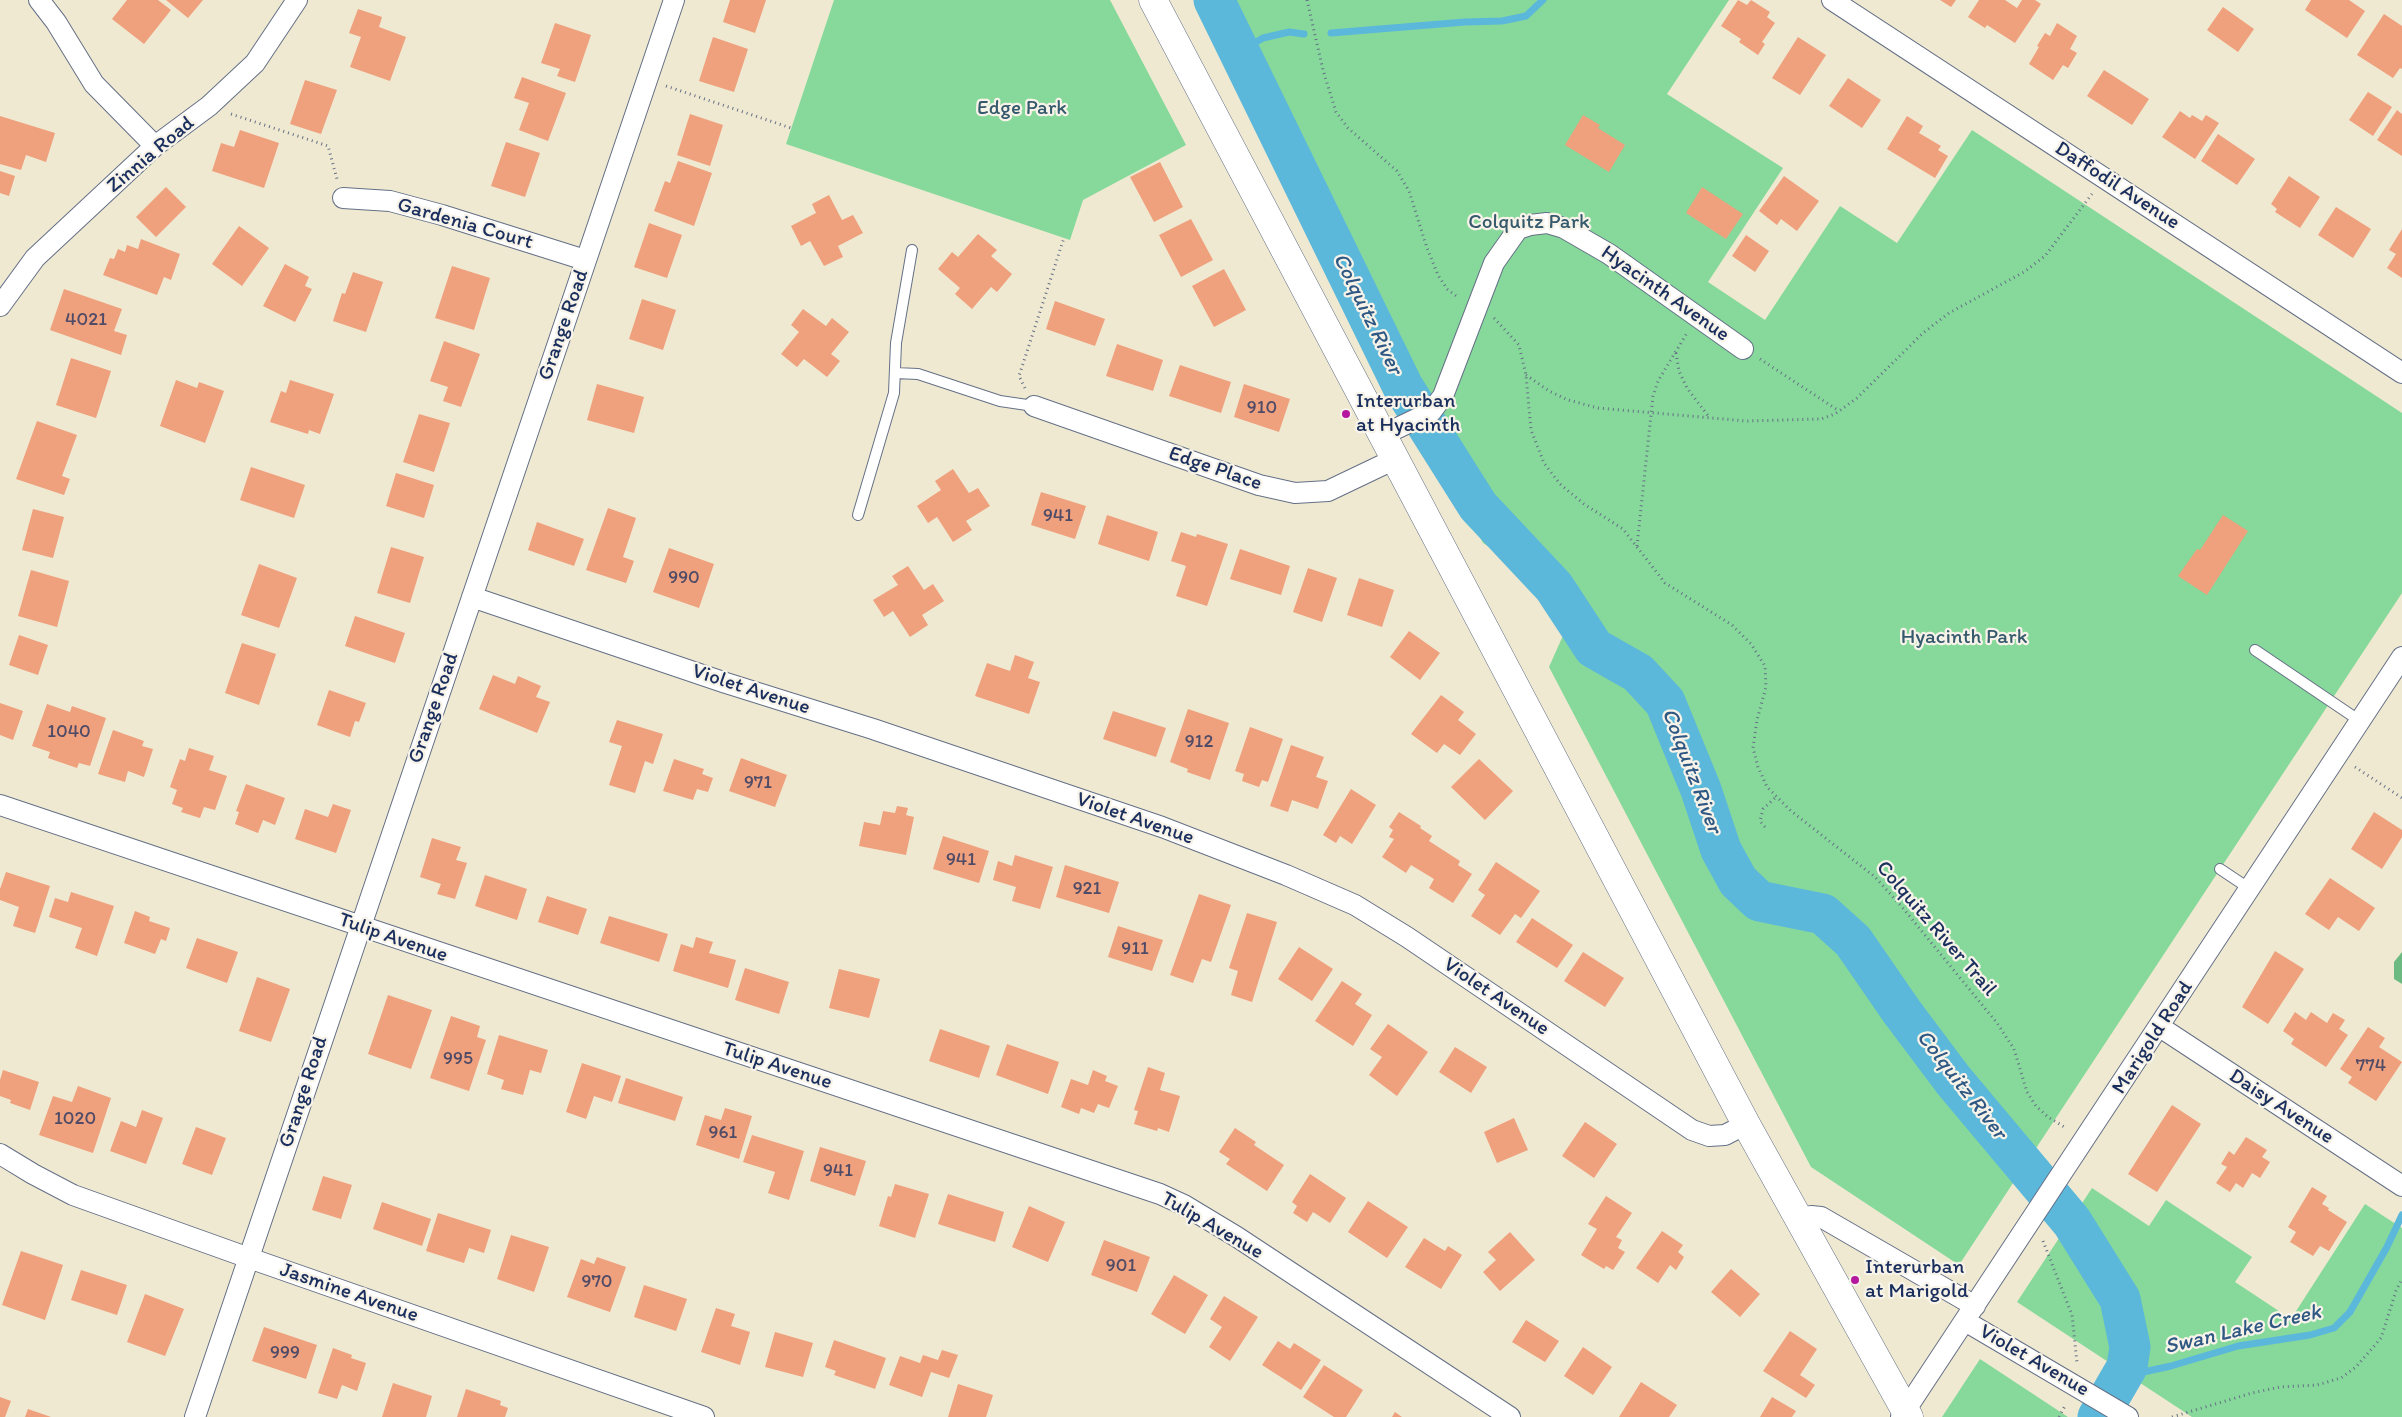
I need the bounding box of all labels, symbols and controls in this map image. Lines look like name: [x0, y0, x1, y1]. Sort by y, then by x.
park label: Edge Park: [977, 96, 1067, 122]
street label: Zinnia Road: [102, 111, 200, 199]
street label: Daffodil Avenue: [2050, 136, 2184, 236]
street label: Gardenia Court: [394, 193, 536, 255]
park label: Colquitz Park: [1468, 210, 1590, 236]
street label: Hyacinth Avenue: [1596, 240, 1734, 348]
water label: Colquitz River: [1326, 249, 1408, 379]
street label: Grange Road: [533, 266, 595, 384]
house number: 4021: [65, 309, 107, 331]
place label: Interurban at Hyacinth: [1356, 389, 1460, 439]
house number: 910: [1247, 397, 1277, 419]
marker: Interurban at Hyacinth: [1340, 408, 1352, 420]
street label: Edge Place: [1165, 441, 1265, 497]
house number: 941: [1043, 505, 1073, 527]
house number: 990: [668, 567, 700, 589]
park label: Hyacinth Park: [1901, 625, 2027, 651]
street label: Grange Road: [403, 649, 465, 767]
street label: Violet Avenue: [689, 659, 813, 721]
water label: Colquitz River: [1655, 705, 1727, 837]
house number: 1040: [47, 721, 91, 743]
house number: 912: [1185, 731, 1213, 753]
house number: 971: [744, 772, 772, 794]
street label: Violet Avenue: [1073, 787, 1197, 851]
house number: 941: [946, 849, 976, 871]
street label: Colquitz River Trail: [1870, 856, 2002, 1002]
house number: 921: [1073, 878, 1101, 900]
street label: Tulip Avenue: [335, 908, 451, 968]
house number: 911: [1121, 938, 1149, 960]
street label: Violet Avenue: [1438, 952, 1554, 1042]
street label: Marigold Road: [2107, 977, 2199, 1099]
water label: Colquitz River: [1910, 1025, 2012, 1145]
street label: Grange Road: [274, 1033, 334, 1151]
street label: Tulip Avenue: [719, 1036, 835, 1096]
house number: 995: [443, 1048, 473, 1070]
house number: 774: [2356, 1055, 2386, 1077]
street label: Daisy Avenue: [2224, 1064, 2338, 1150]
house number: 1020: [54, 1108, 96, 1130]
house number: 961: [709, 1122, 737, 1144]
house number: 941: [823, 1160, 853, 1182]
street label: Tulip Avenue: [1156, 1187, 1268, 1265]
house number: 901: [1106, 1255, 1136, 1277]
place label: Interurban at Marigold: [1865, 1255, 1968, 1305]
street label: Jasmine Avenue: [276, 1258, 422, 1328]
house number: 970: [581, 1271, 613, 1293]
marker: Interurban at Marigold: [1849, 1274, 1861, 1286]
water label: Swan Lake Creek: [2162, 1299, 2324, 1361]
street label: Violet Avenue: [1975, 1319, 2093, 1403]
house number: 999: [270, 1342, 300, 1364]

